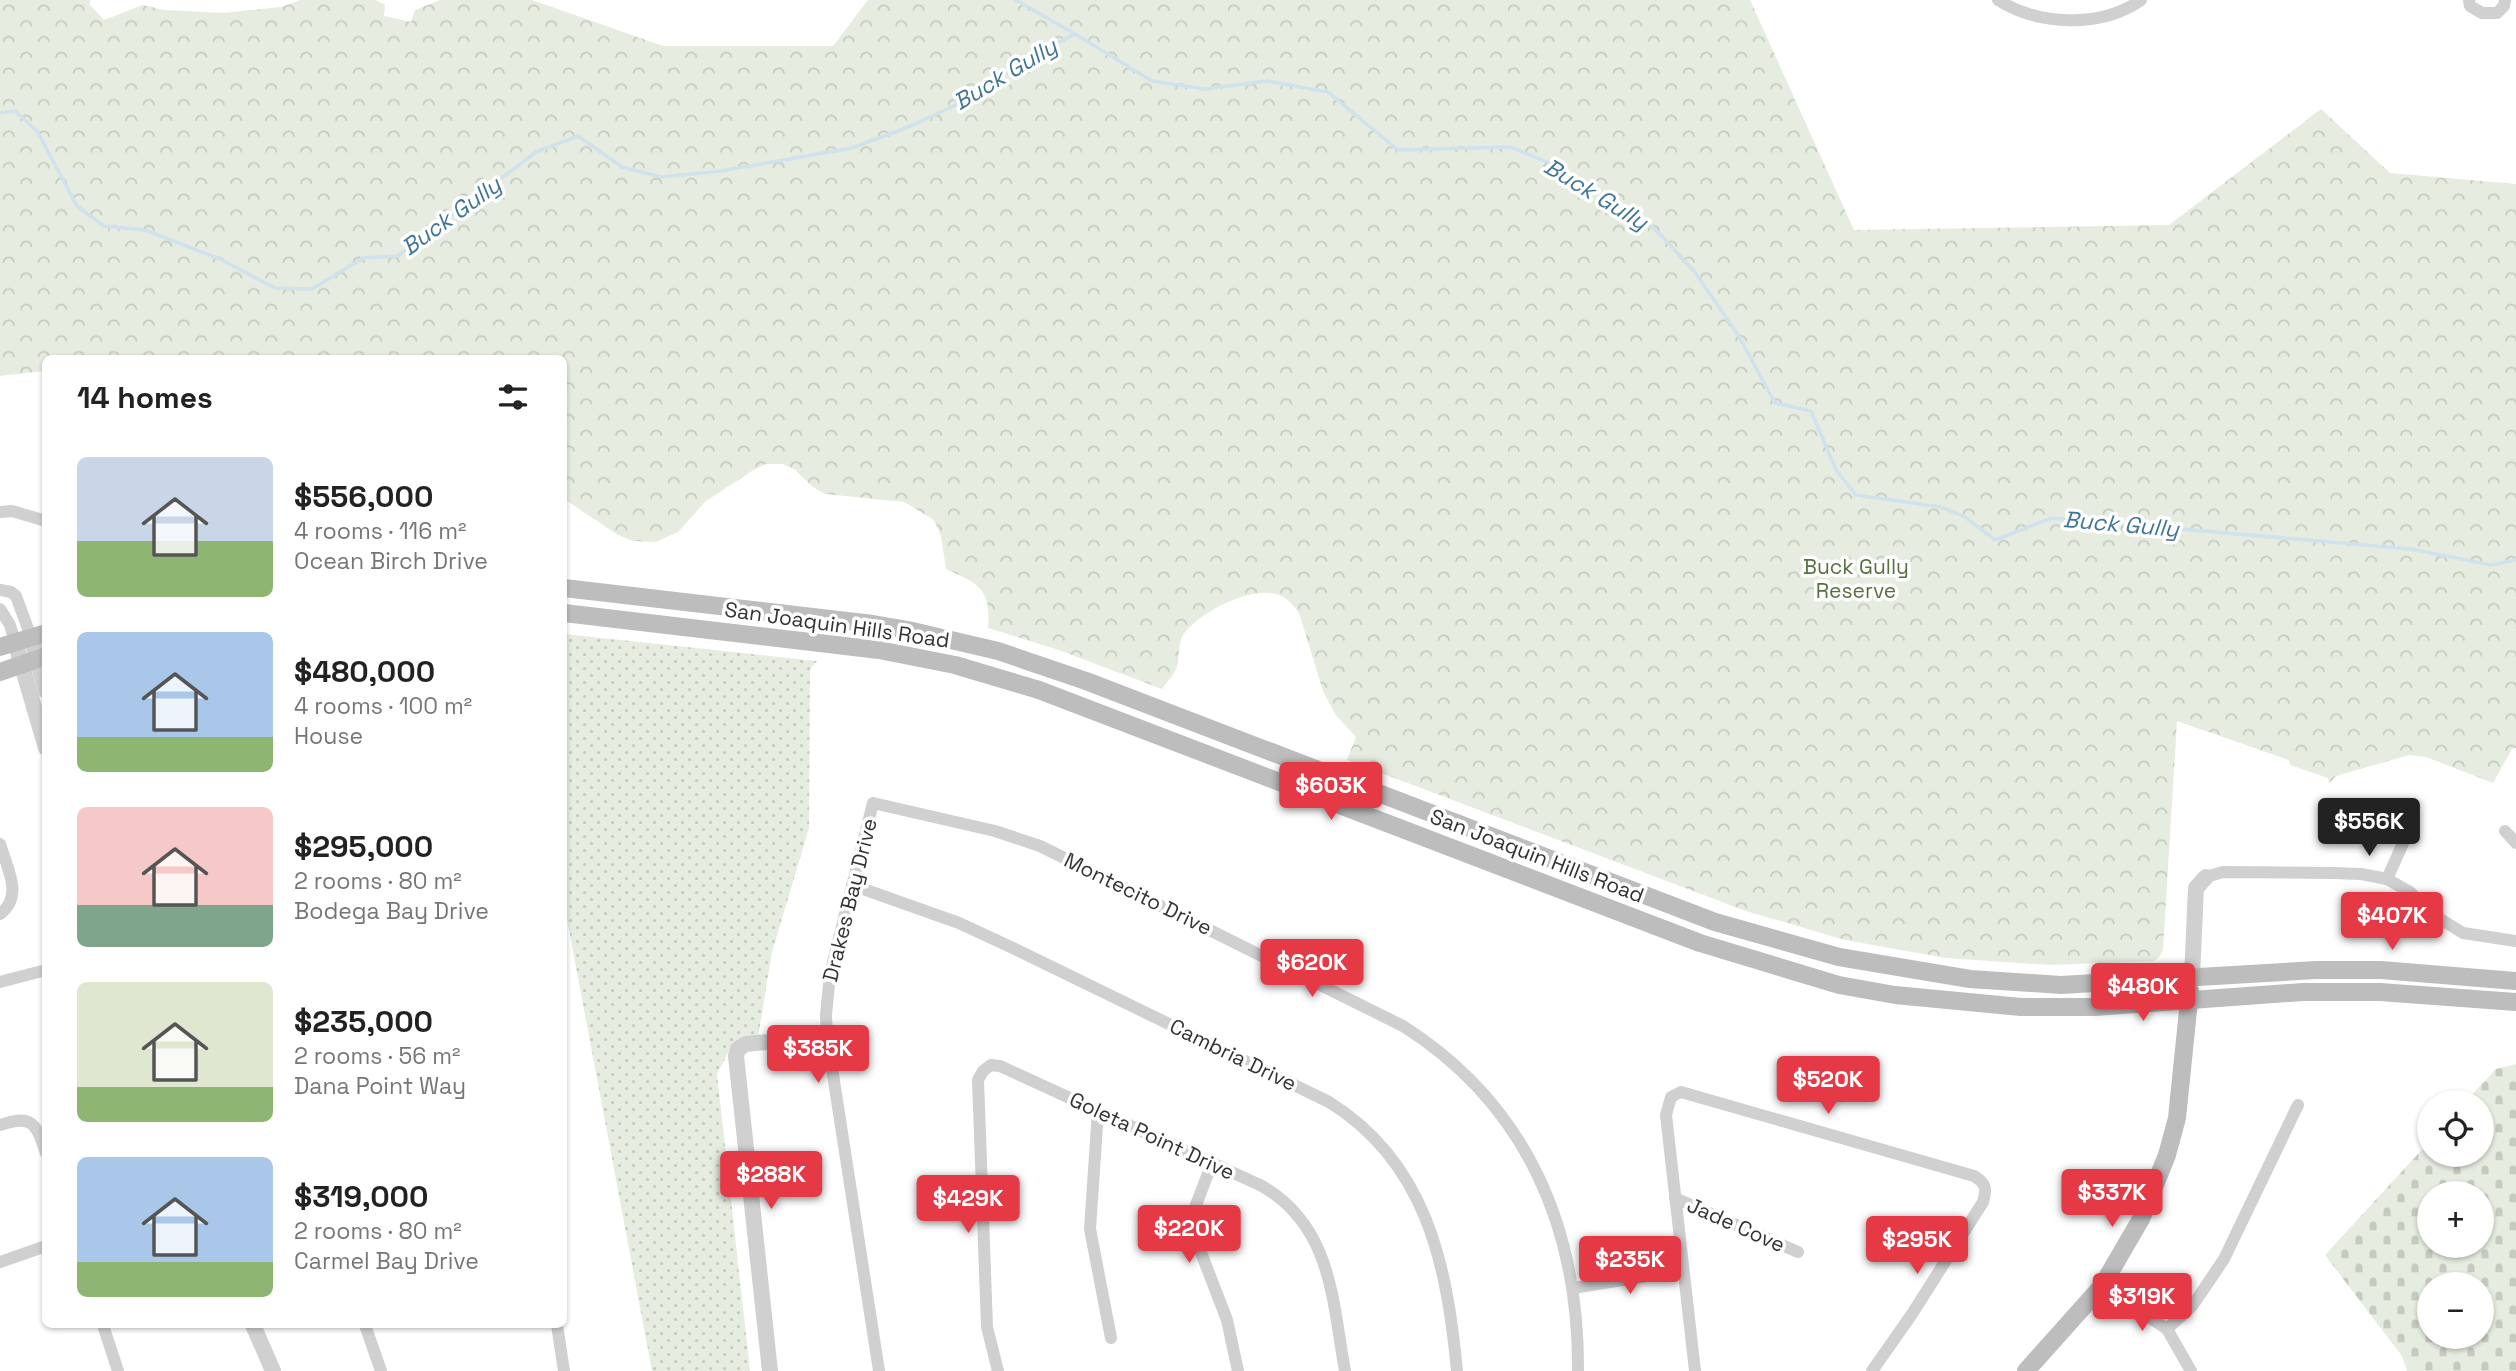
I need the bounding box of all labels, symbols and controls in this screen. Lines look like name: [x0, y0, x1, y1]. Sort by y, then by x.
water label: Buck Gully: [948, 31, 1063, 117]
water label: Buck Gully: [1539, 151, 1654, 237]
water label: Buck Gully: [395, 169, 507, 262]
text: 14 homes: [77, 378, 213, 417]
icon: filters: [494, 378, 532, 416]
text: $556,000: [294, 477, 433, 516]
icon: home: [133, 485, 217, 569]
water label: Buck Gully: [2062, 504, 2181, 544]
text: 4 rooms · 116 m²: [294, 516, 466, 546]
text: Ocean Birch Drive: [294, 546, 488, 576]
park label: Buck Gully Reserve: [1803, 553, 1909, 604]
street label: San Joaquin Hills Road: [723, 595, 951, 654]
text: $480,000: [294, 652, 435, 691]
icon: home: [133, 660, 217, 744]
text: 4 rooms · 100 m²: [294, 691, 472, 721]
text: House: [294, 721, 363, 751]
pin: $603K: [1282, 762, 1380, 822]
text: $603K: [1295, 770, 1367, 800]
pin: $556K: [2320, 798, 2418, 858]
street label: San Joaquin Hills Road: [1426, 802, 1648, 909]
text: $556K: [2334, 806, 2404, 836]
street label: Drakes Bay Drive: [816, 815, 883, 984]
text: $295,000: [294, 827, 433, 866]
icon: home: [133, 835, 217, 919]
street label: Montecito Drive: [1060, 846, 1217, 941]
text: 2 rooms · 80 m²: [294, 866, 462, 896]
pin: $407K: [2343, 892, 2441, 952]
text: Bodega Bay Drive: [294, 896, 489, 926]
text: $407K: [2357, 900, 2427, 930]
pin: $620K: [1263, 940, 1361, 999]
text: $620K: [1276, 947, 1348, 977]
pin: $480K: [2094, 964, 2192, 1023]
text: $480K: [2107, 971, 2179, 1001]
text: $235,000: [294, 1002, 433, 1041]
icon: home: [133, 1010, 217, 1094]
street label: Cambria Drive: [1165, 1012, 1301, 1097]
pin: $385K: [769, 1026, 867, 1085]
text: $385K: [783, 1033, 853, 1063]
text: 2 rooms · 56 m²: [294, 1041, 460, 1071]
pin: $520K: [1779, 1056, 1877, 1116]
text: $520K: [1793, 1064, 1863, 1094]
text: Dana Point Way: [294, 1071, 466, 1101]
street label: Goleta Point Drive: [1065, 1085, 1239, 1186]
map controls: [2417, 1090, 2494, 1349]
button: locate: [2417, 1090, 2494, 1167]
pin: $288K: [722, 1152, 820, 1211]
text: $288K: [736, 1159, 806, 1189]
pin: $337K: [2063, 1170, 2161, 1229]
pin: $429K: [919, 1176, 1017, 1235]
text: $319,000: [294, 1177, 428, 1216]
text: $337K: [2077, 1177, 2147, 1207]
button: +: [2417, 1181, 2494, 1258]
text: $429K: [933, 1183, 1003, 1213]
icon: home: [133, 1185, 217, 1269]
street label: Jade Cove: [1683, 1191, 1789, 1258]
pin: $220K: [1140, 1206, 1238, 1265]
text: $220K: [1154, 1213, 1224, 1243]
text: 2 rooms · 80 m²: [294, 1216, 462, 1246]
pin: $295K: [1868, 1216, 1966, 1276]
text: $295K: [1882, 1224, 1952, 1254]
pin: $235K: [1581, 1236, 1679, 1296]
text: $235K: [1595, 1244, 1665, 1274]
text: Carmel Bay Drive: [294, 1246, 479, 1276]
button: −: [2417, 1272, 2494, 1349]
pin: $319K: [2093, 1274, 2191, 1333]
text: $319K: [2109, 1281, 2175, 1311]

